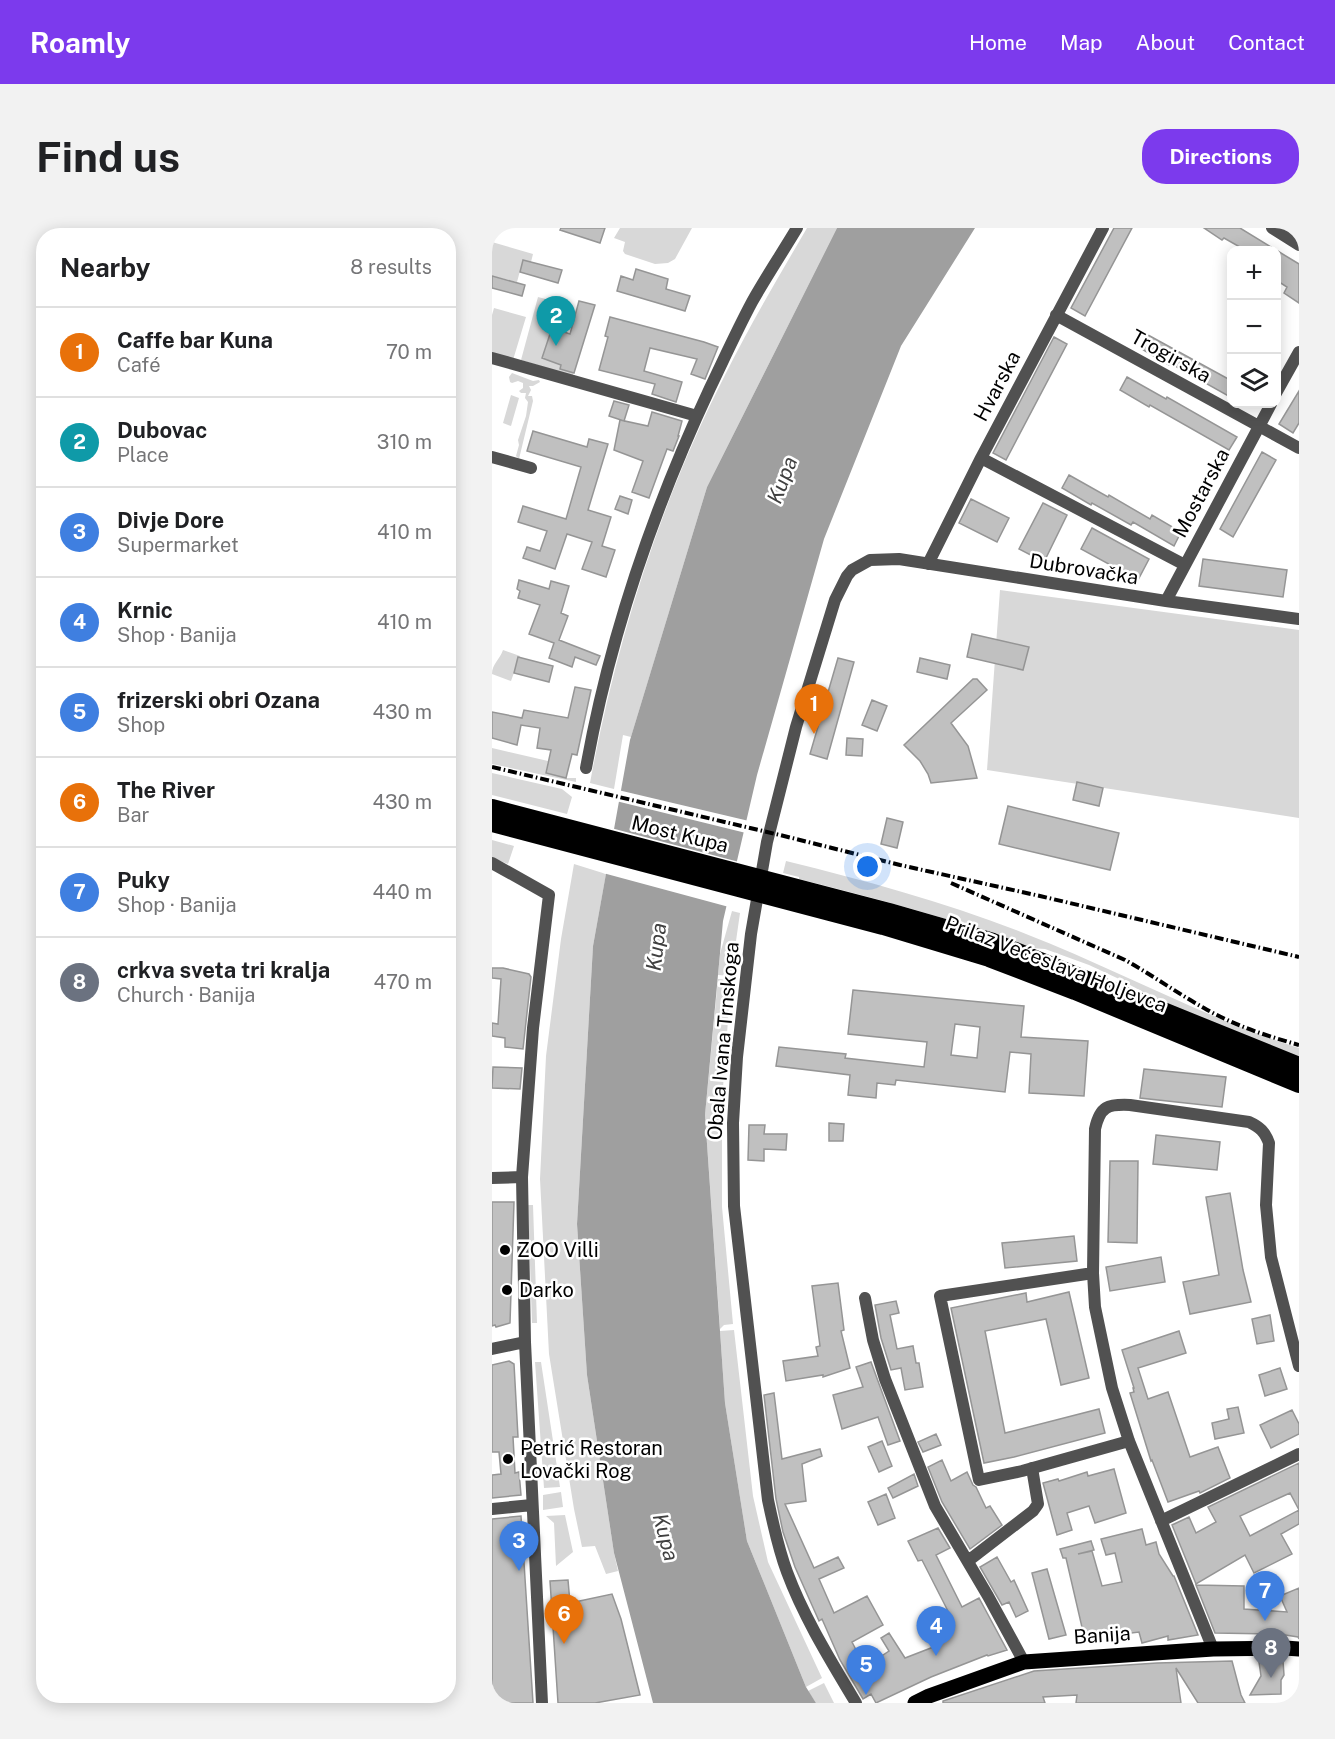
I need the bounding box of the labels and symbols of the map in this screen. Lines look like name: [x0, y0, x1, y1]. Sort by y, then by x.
pin: 2: [536, 296, 576, 346]
street label: Trogirska: [1127, 324, 1215, 388]
street label: Hvarska: [969, 347, 1025, 425]
street label: Mostarska: [1168, 444, 1234, 542]
water label: Kupa: [762, 453, 802, 507]
street label: Dubrovačka: [1028, 549, 1140, 589]
pin: 1: [794, 684, 834, 734]
street label: Most Kupa: [629, 810, 731, 858]
your location: [853, 852, 882, 881]
street label: Prilaz Većeslava Holjevca: [942, 911, 1170, 1017]
water label: Kupa: [641, 922, 671, 972]
street label: Obala Ivana Trnskoga: [702, 941, 744, 1141]
place label: ZOO Villi: [517, 1238, 599, 1262]
marker: ZOO Villi: [498, 1243, 512, 1257]
place label: Darko: [519, 1278, 574, 1302]
marker: Darko: [500, 1283, 514, 1297]
place label: Petrić Restoran Lovački Rog: [520, 1436, 663, 1483]
marker: Petrić Restoran Lovački Rog: [501, 1452, 515, 1466]
water label: Kupa: [648, 1510, 684, 1564]
pin: 3: [500, 1522, 538, 1571]
pin: 7: [1246, 1572, 1284, 1621]
pin: 6: [544, 1594, 584, 1644]
pin: 4: [916, 1606, 956, 1656]
street label: Banija: [1073, 1621, 1131, 1649]
pin: 8: [1252, 1628, 1290, 1678]
pin: 5: [846, 1646, 886, 1695]

